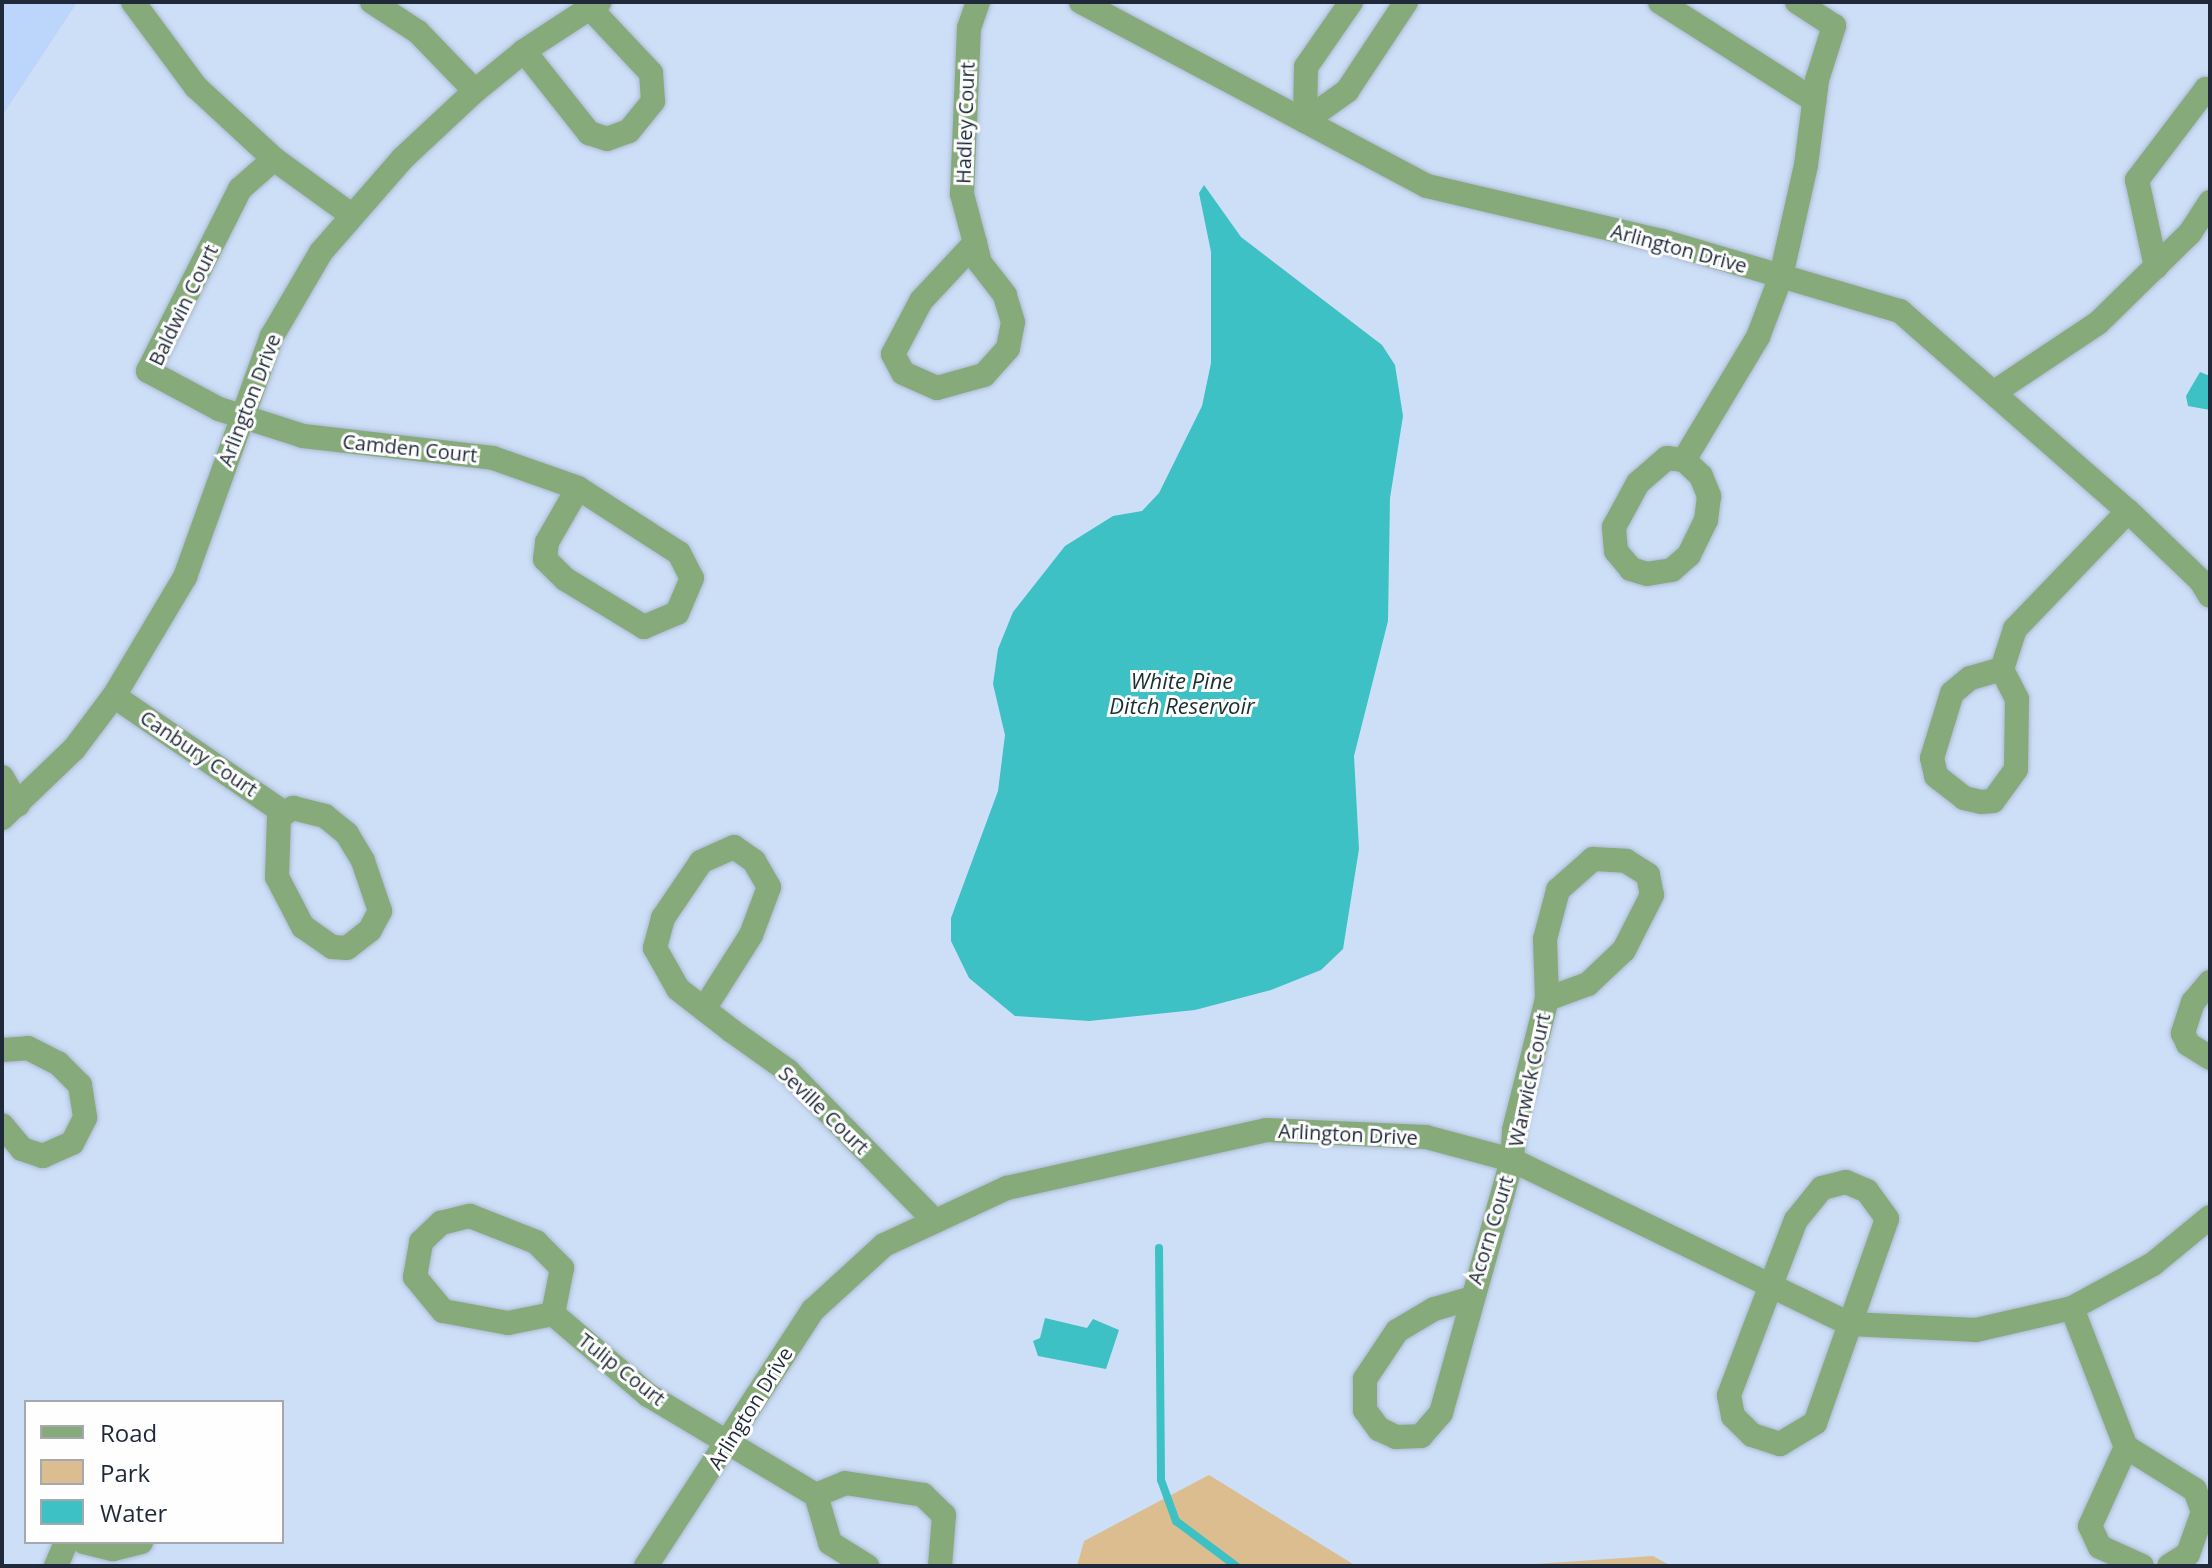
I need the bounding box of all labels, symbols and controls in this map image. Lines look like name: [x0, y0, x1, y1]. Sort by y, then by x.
street label: Hadley Court: [951, 62, 979, 184]
street label: Arlington Drive: [1608, 218, 1750, 278]
street label: Baldwin Court: [143, 241, 223, 369]
street label: Arlington Drive: [213, 331, 285, 469]
street label: Camden Court: [341, 429, 479, 467]
water label: White Pine Ditch Reservoir: [1109, 667, 1255, 718]
street label: Canbury Court: [136, 705, 262, 801]
street label: Warwick Court: [1503, 1011, 1555, 1149]
street label: Seville Court: [774, 1061, 874, 1159]
street label: Arlington Drive: [1278, 1118, 1418, 1150]
street label: Acorn Court: [1462, 1173, 1518, 1287]
street label: Tulip Court: [574, 1328, 670, 1410]
street label: Arlington Drive: [703, 1342, 797, 1474]
legend: [24, 1400, 284, 1544]
text: Road: [100, 1416, 157, 1449]
text: Park: [100, 1456, 150, 1489]
text: Water: [100, 1496, 167, 1529]

